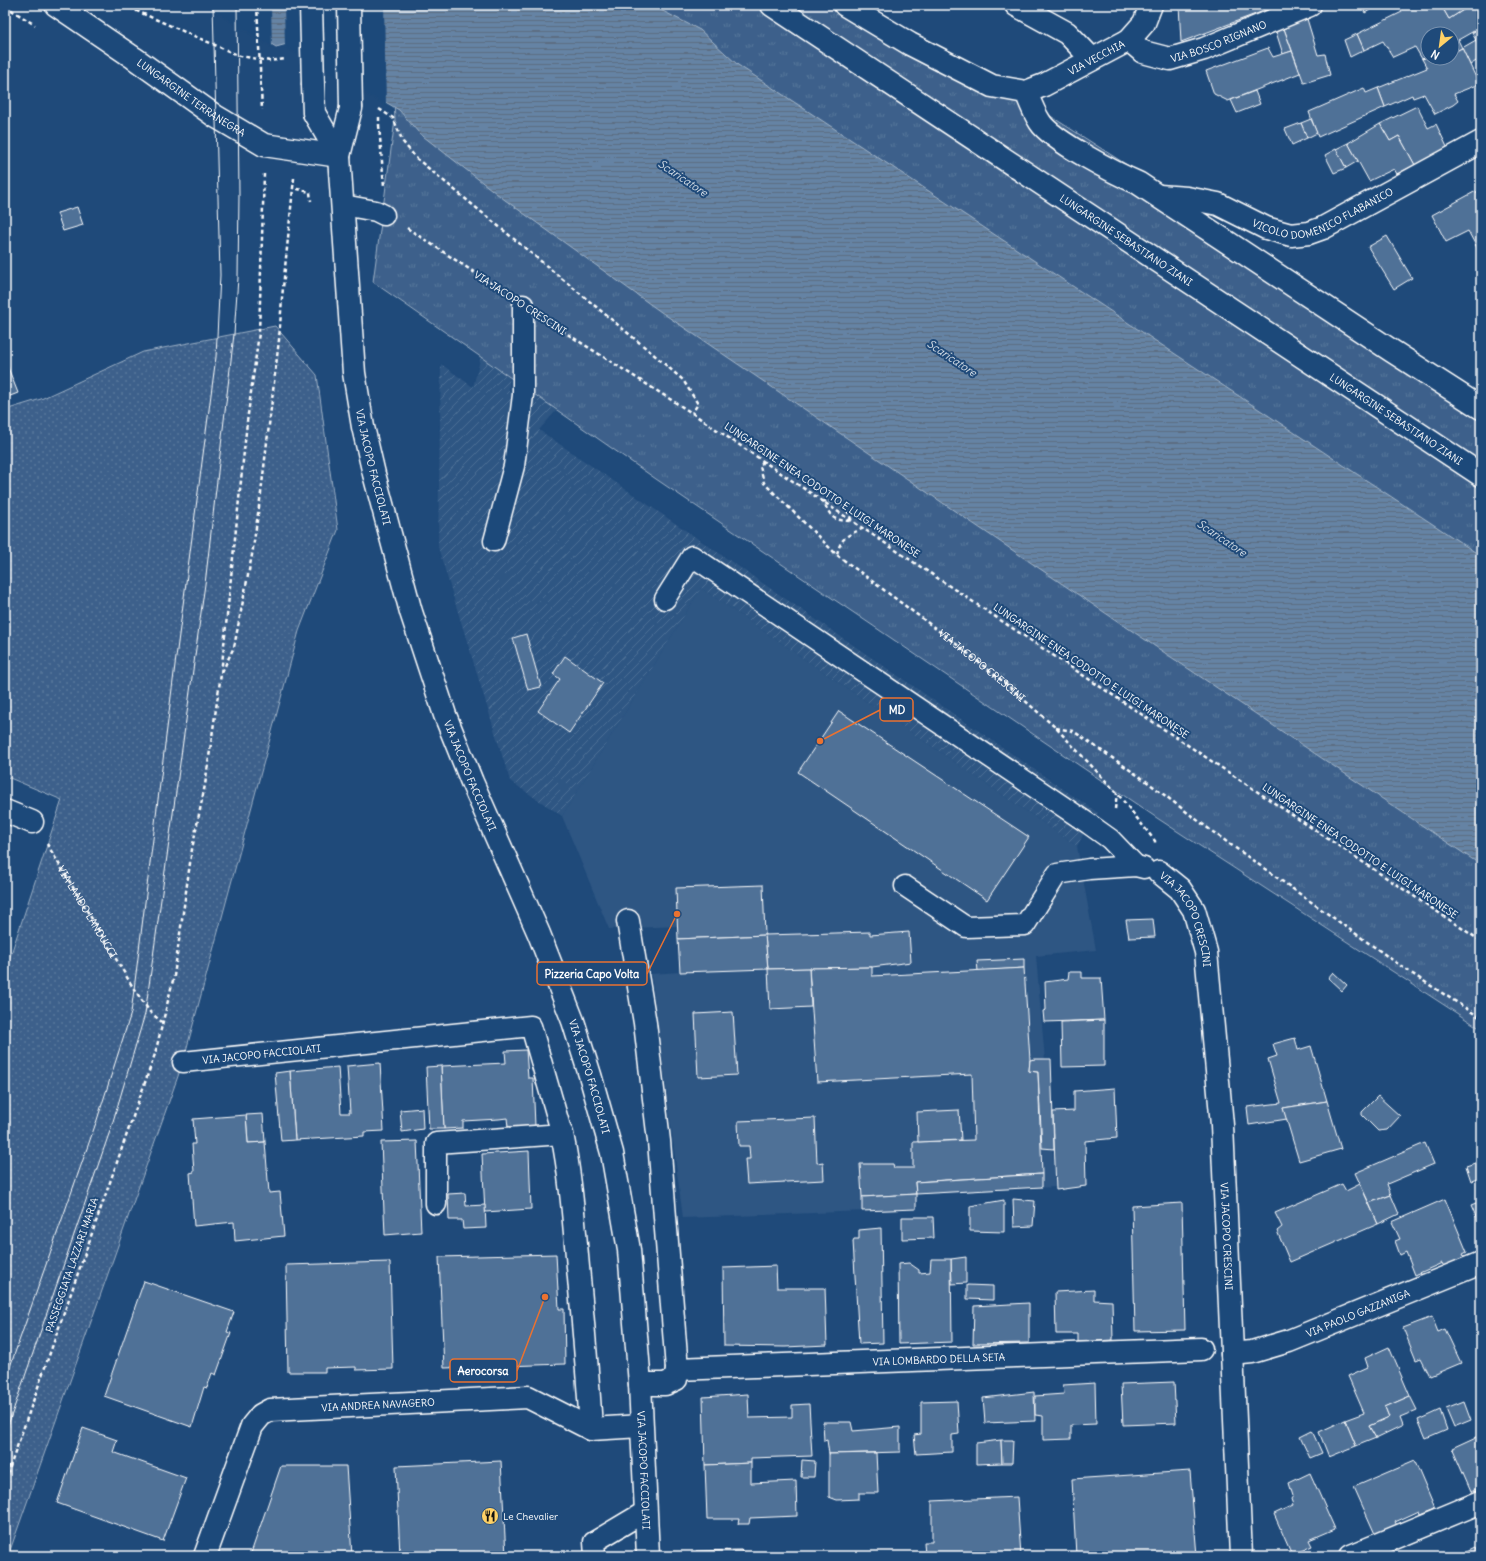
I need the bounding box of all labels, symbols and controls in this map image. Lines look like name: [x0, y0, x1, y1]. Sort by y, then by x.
street label: VIA BOSCO RIGNANO: [1169, 17, 1269, 65]
north arrow: [1420, 26, 1460, 66]
street label: VIA VECCHIA: [1066, 37, 1127, 78]
text: N: [1428, 47, 1442, 63]
street label: LUNGARGINE TERRANEGRA: [135, 56, 248, 139]
water label: Scaricatore: [656, 156, 711, 200]
street label: VICOLO DOMENICO FLABANICO: [1250, 184, 1396, 242]
street label: LUNGARGINE SEBASTIANO ZIANI: [1057, 191, 1195, 289]
street label: VIA JACOPO CRESCINI: [471, 268, 569, 338]
water label: Scaricatore: [925, 336, 980, 380]
street label: LUNGARGINE SEBASTIANO ZIANI: [1327, 370, 1465, 468]
street label: VIA JACOPO FACCIOLATI: [354, 408, 394, 526]
street label: LUNGARGINE ENEA CODOTTO E LUIGI MARONESE: [722, 419, 922, 561]
water label: Scaricatore: [1195, 516, 1250, 560]
street label: LUNGARGINE ENEA CODOTTO E LUIGI MARONESE: [991, 600, 1191, 742]
street label: VIA JACOPO CRESCINI: [936, 626, 1028, 704]
callout: MD: [880, 698, 913, 721]
text: MD: [889, 703, 906, 717]
street label: VIA JACOPO FACCIOLATI: [441, 718, 499, 833]
street label: LUNGARGINE ENEA CODOTTO E LUIGI MARONESE: [1260, 780, 1460, 922]
street label: VIA LANDO LANDUCCI: [55, 863, 120, 960]
street label: VIA JACOPO CRESCINI: [1157, 869, 1214, 968]
callout: Pizzeria Capo Volta: [537, 962, 647, 985]
text: Pizzeria Capo Volta: [545, 967, 640, 982]
street label: VIA JACOPO FACCIOLATI: [566, 1018, 613, 1135]
street label: VIA JACOPO FACCIOLATI: [202, 1041, 321, 1066]
street label: VIA JACOPO CRESCINI: [1218, 1182, 1236, 1290]
street label: PASSEGGIATA LAZZARI MARIA: [43, 1195, 101, 1334]
street label: VIA PAOLO GAZZANIGA: [1304, 1286, 1412, 1340]
street label: VIA LOMBARDO DELLA SETA: [872, 1350, 1006, 1368]
callout: Aerocorsa: [450, 1359, 517, 1382]
text: Aerocorsa: [457, 1364, 509, 1378]
street label: VIA ANDREA NAVAGERO: [321, 1395, 435, 1414]
street label: VIA JACOPO FACCIOLATI: [635, 1411, 653, 1530]
restaurant icon: Le Chevalier: [480, 1506, 500, 1526]
place label: Le Chevalier: [503, 1510, 558, 1523]

